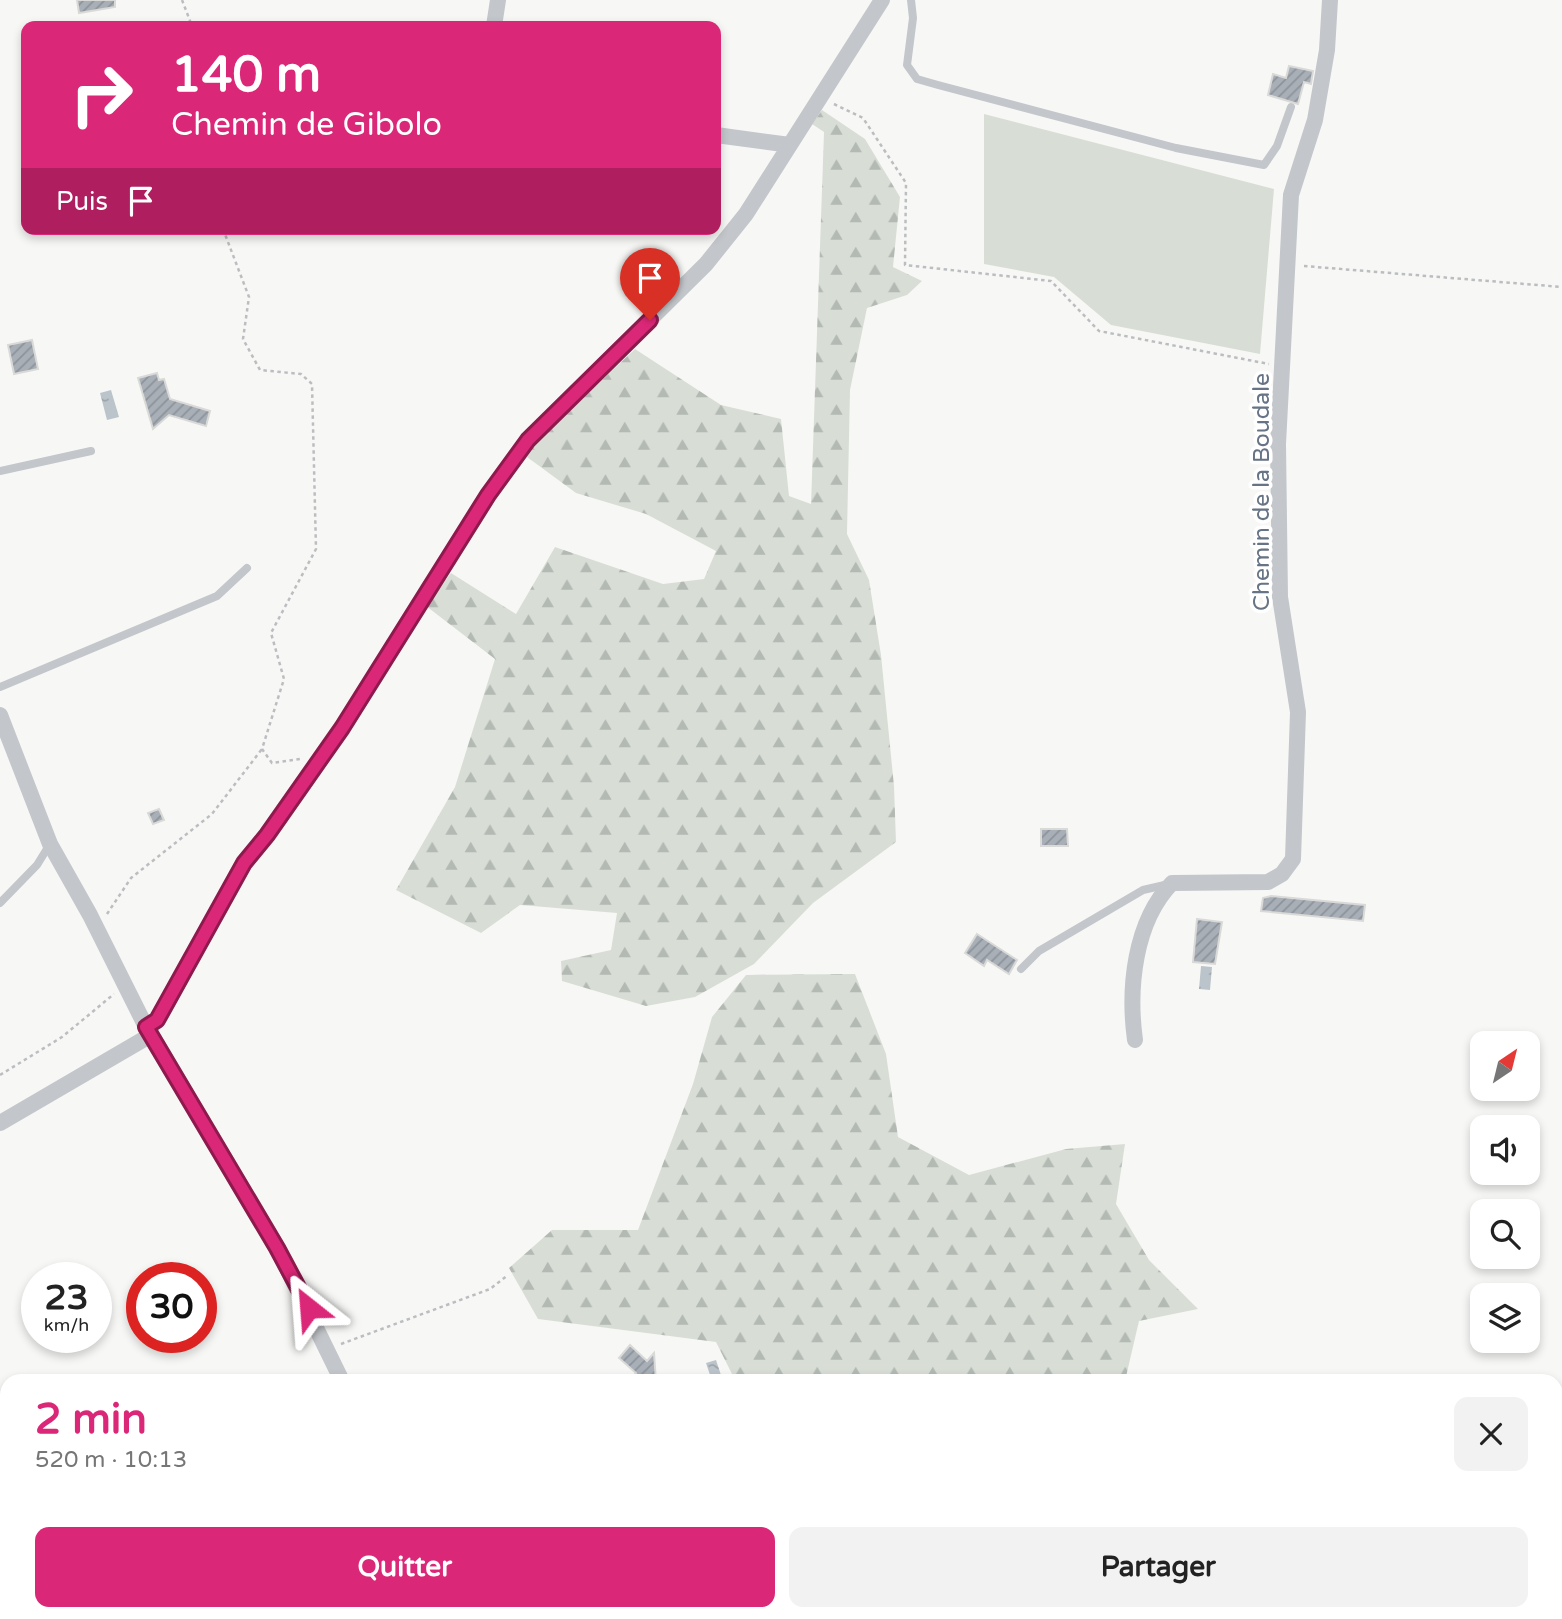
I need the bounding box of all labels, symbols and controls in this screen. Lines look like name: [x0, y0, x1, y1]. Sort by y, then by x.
text: 140 m: [171, 46, 321, 105]
icon: right: [56, 49, 147, 140]
text: Chemin de Gibolo: [171, 106, 442, 144]
icon: arrive: [122, 182, 160, 220]
text: Puis: [56, 186, 108, 217]
pin: [620, 248, 680, 320]
icon: arrive: [631, 259, 669, 297]
street label: Chemin de la Boudale: [1248, 373, 1276, 611]
north arrow: [1470, 1031, 1540, 1101]
map controls: [1470, 1031, 1540, 1353]
button: sound: [1470, 1115, 1540, 1185]
button: search: [1470, 1199, 1540, 1269]
speed limit sign: 30: [126, 1262, 217, 1353]
position arrow: [272, 1271, 346, 1345]
text: 23: [45, 1277, 88, 1319]
button: layers: [1470, 1283, 1540, 1353]
text: km/h: [44, 1314, 89, 1336]
text: 2 min: [35, 1394, 147, 1445]
button: close: [1454, 1397, 1528, 1471]
text: 520 m · 10:13: [35, 1446, 187, 1474]
button: Quitter: [35, 1527, 775, 1607]
button: Partager: [789, 1527, 1528, 1607]

